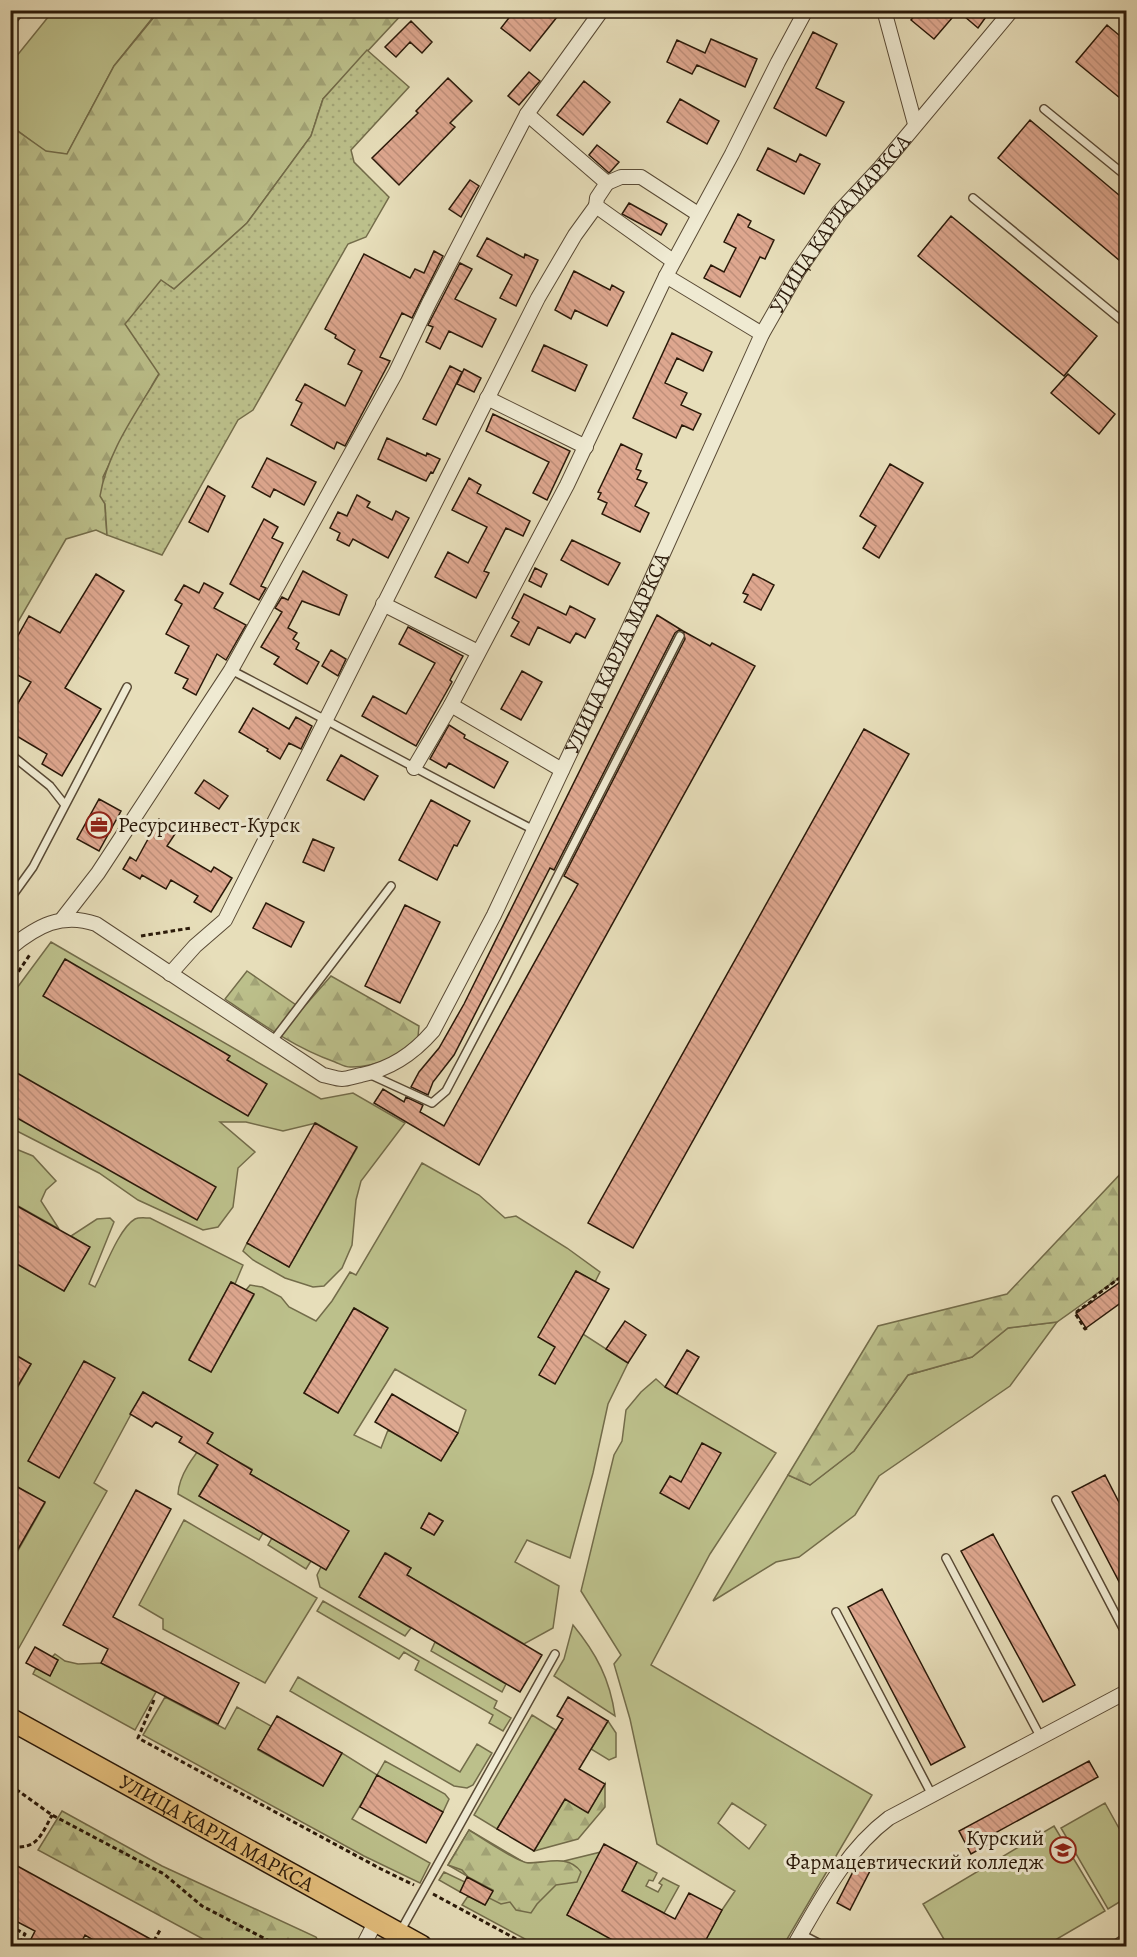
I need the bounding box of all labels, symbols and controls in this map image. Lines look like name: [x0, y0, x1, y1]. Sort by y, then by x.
street label: УЛИЦА КАРЛА МАРКСА: [763, 127, 917, 318]
street label: УЛИЦА КАРЛА МАРКСА: [558, 547, 676, 758]
office icon: Ресурсинвест-Курск: [84, 810, 114, 840]
place label: Ресурсинвест-Курск: [118, 811, 300, 839]
street label: УЛИЦА КАРЛА МАРКСА: [114, 1768, 320, 1899]
place label: Курский Фармацевтический колледж: [786, 1824, 1044, 1876]
school or university icon: Курский Фармацевтический колледж: [1048, 1835, 1078, 1865]

